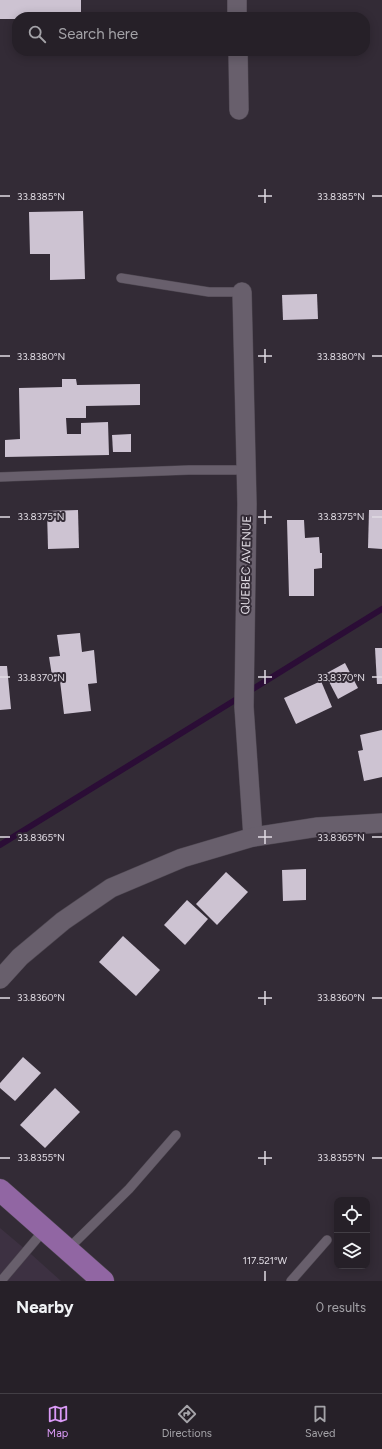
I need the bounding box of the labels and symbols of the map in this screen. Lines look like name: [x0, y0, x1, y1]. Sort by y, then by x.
text: 33.8385°N: [17, 190, 65, 203]
text: 33.8385°N: [317, 190, 365, 203]
text: 33.8380°N: [17, 350, 65, 363]
text: 33.8380°N: [317, 350, 365, 363]
text: 33.8375°N: [17, 510, 65, 523]
text: 33.8375°N: [317, 510, 365, 523]
street label: QUEBEC AVENUE: [238, 515, 254, 615]
text: 33.8370°N: [17, 671, 65, 684]
text: 33.8370°N: [317, 671, 365, 684]
text: 33.8365°N: [17, 831, 65, 844]
text: 33.8365°N: [317, 831, 365, 844]
text: 33.8360°N: [17, 991, 65, 1004]
text: 33.8360°N: [317, 991, 365, 1004]
text: 33.8355°N: [17, 1151, 65, 1164]
text: 33.8355°N: [317, 1151, 365, 1164]
text: 117.521°W: [243, 1254, 288, 1267]

